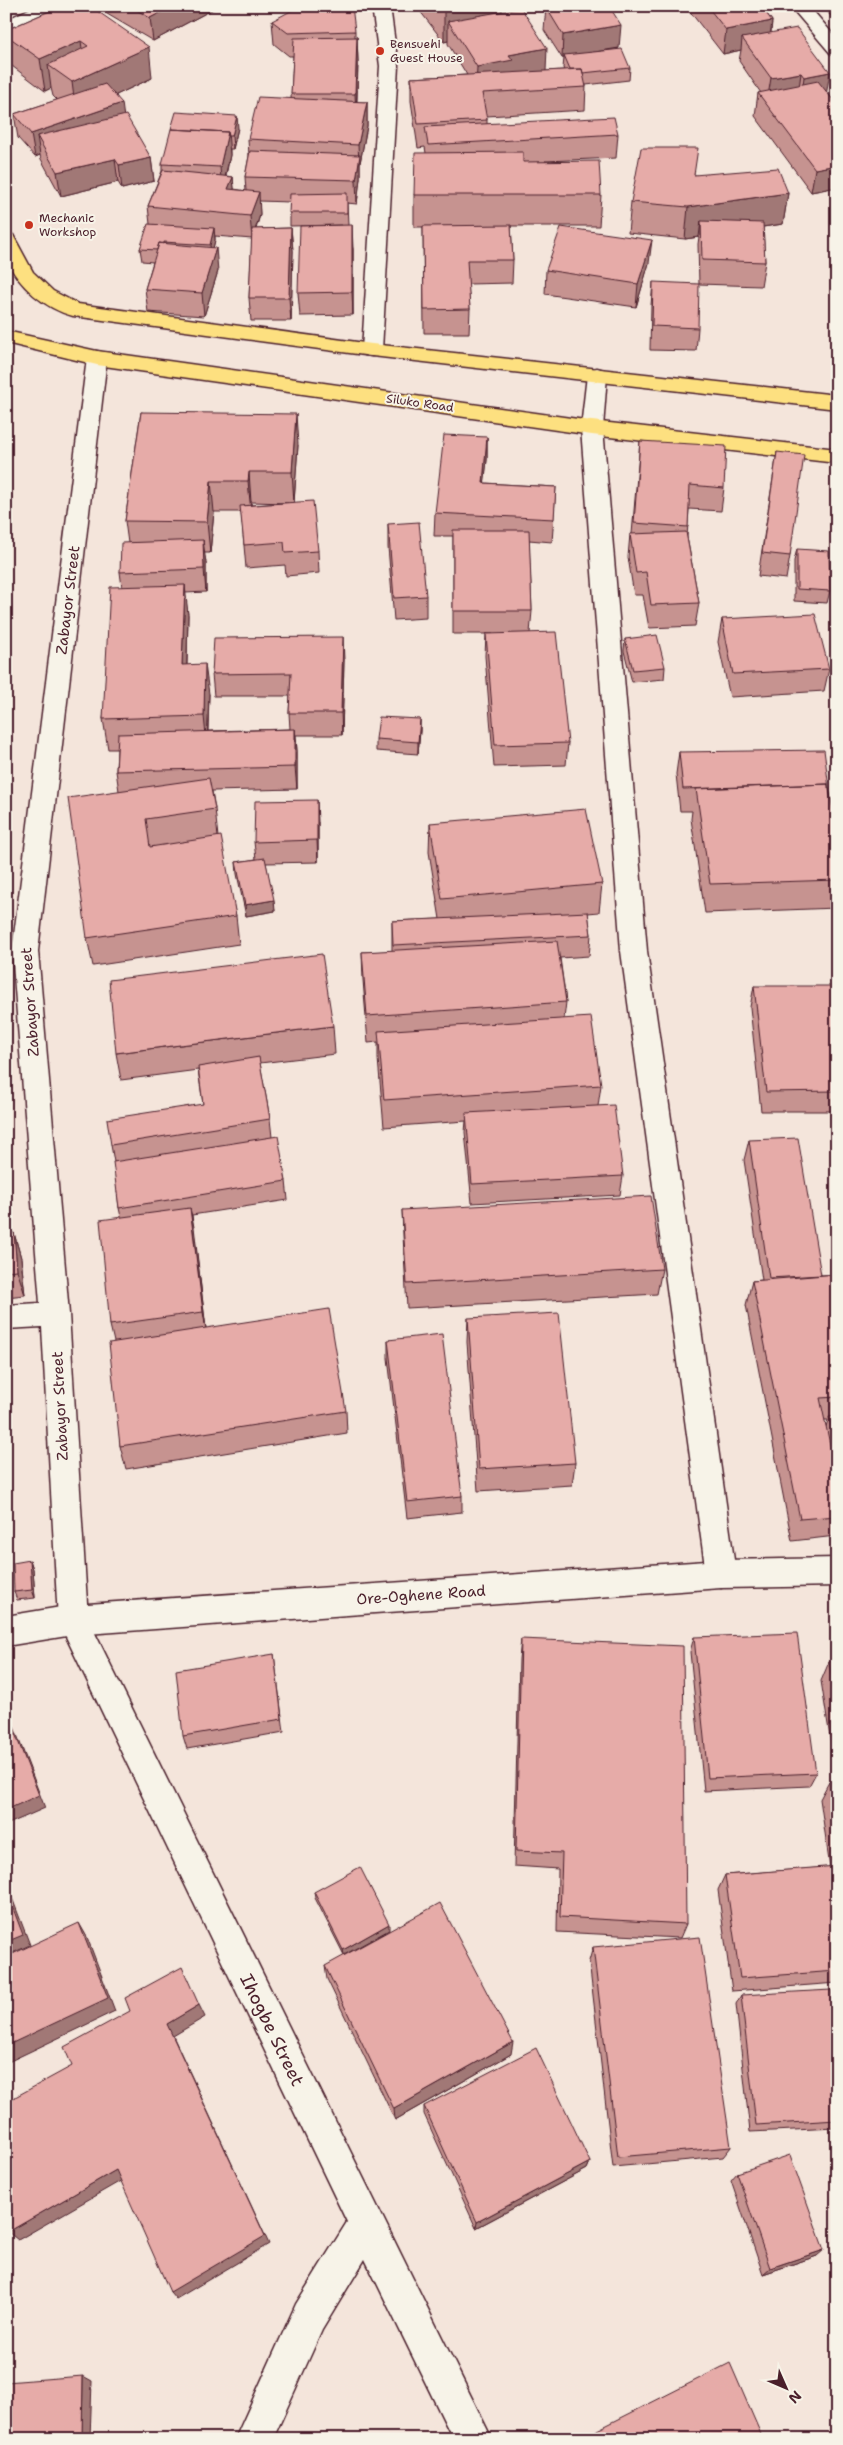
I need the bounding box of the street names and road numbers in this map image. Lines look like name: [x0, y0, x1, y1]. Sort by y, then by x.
street label: Siluko Road: [385, 390, 455, 416]
street label: Zabayor Street: [51, 544, 85, 656]
street label: Zabayor Street: [16, 947, 44, 1057]
street label: Zabayor Street: [47, 1351, 73, 1461]
street label: Ore-Oghene Road: [356, 1580, 487, 1609]
street label: Ihogbe Street: [234, 1970, 310, 2090]

